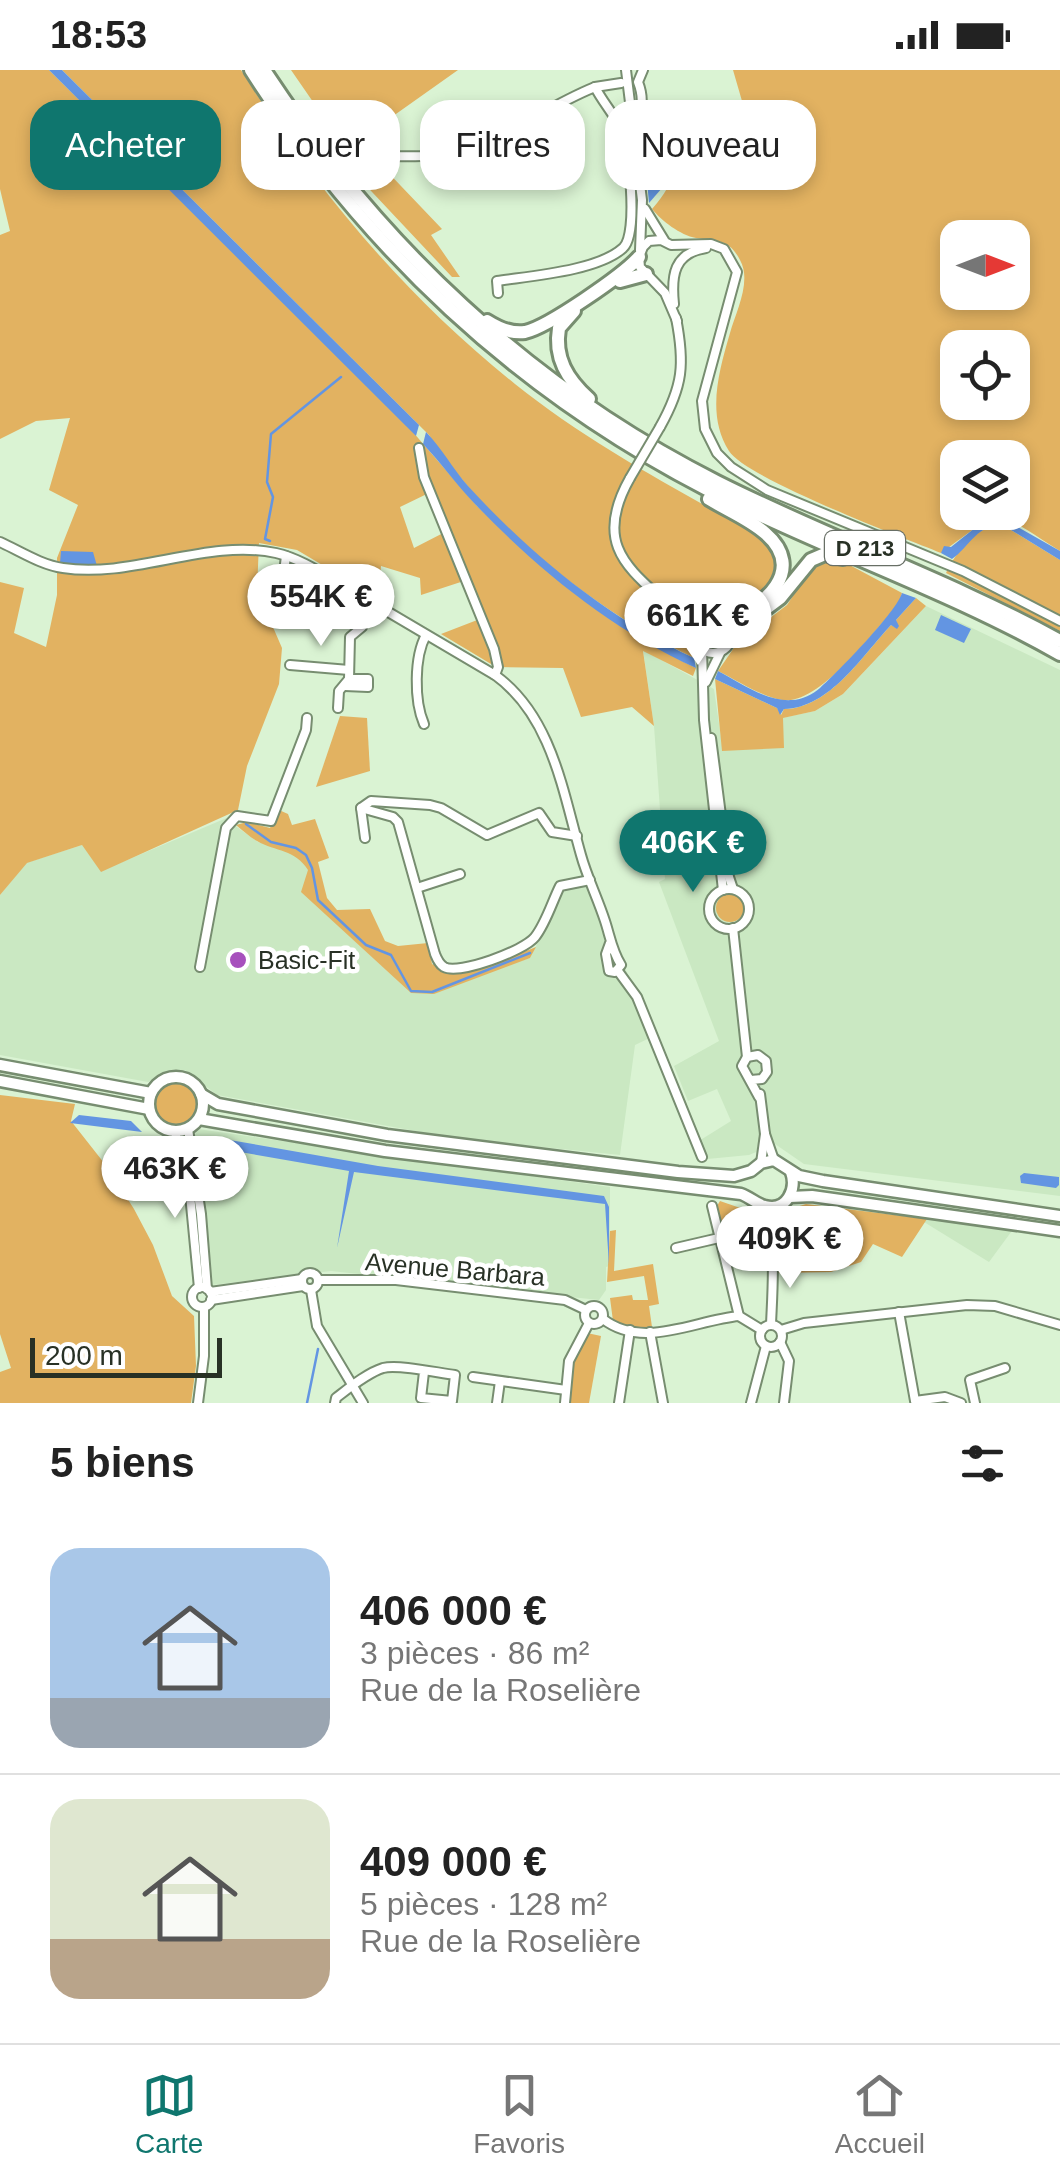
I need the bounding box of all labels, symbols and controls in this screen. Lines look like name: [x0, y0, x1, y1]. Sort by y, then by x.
text: 18:53: [50, 14, 147, 56]
chip: Acheter: [30, 100, 221, 190]
chip: Louer: [241, 100, 400, 190]
chip: Filtres: [420, 100, 585, 190]
chip: Nouveau: [605, 100, 816, 190]
north arrow: [940, 220, 1030, 310]
map controls: [940, 220, 1030, 530]
button: locate: [940, 330, 1030, 420]
button: layers: [940, 440, 1030, 530]
road number: D 213: [825, 531, 905, 565]
pin: 554K €: [240, 564, 402, 649]
text: 554K €: [269, 578, 373, 614]
pin: 661K €: [617, 583, 779, 668]
text: 661K €: [646, 597, 750, 633]
pin: 406K €: [612, 810, 774, 895]
text: 406K €: [641, 824, 745, 860]
place label: Basic-Fit: [258, 946, 355, 974]
marker: Basic-Fit: [227, 949, 249, 971]
pin: 463K €: [94, 1136, 256, 1221]
text: 463K €: [123, 1150, 227, 1186]
pin: 409K €: [709, 1206, 871, 1291]
text: 409K €: [738, 1220, 842, 1256]
street label: Avenue Barbara: [364, 1247, 546, 1291]
scale bar: [30, 1333, 222, 1378]
text: 200 m: [45, 1340, 123, 1371]
icon: filters: [955, 1436, 1010, 1491]
text: 5 biens: [50, 1439, 195, 1486]
text: 406 000 €: [360, 1587, 547, 1634]
icon: home: [130, 1588, 250, 1708]
text: 3 pièces · 86 m²: [360, 1635, 589, 1671]
text: Rue de la Roselière: [360, 1672, 641, 1708]
text: 409 000 €: [360, 1838, 547, 1885]
icon: home: [130, 1839, 250, 1959]
text: 5 pièces · 128 m²: [360, 1886, 607, 1922]
text: Rue de la Roselière: [360, 1923, 641, 1959]
tab: Carte: [135, 2068, 203, 2160]
tab: Favoris: [473, 2068, 565, 2160]
tab: Accueil: [835, 2068, 925, 2160]

